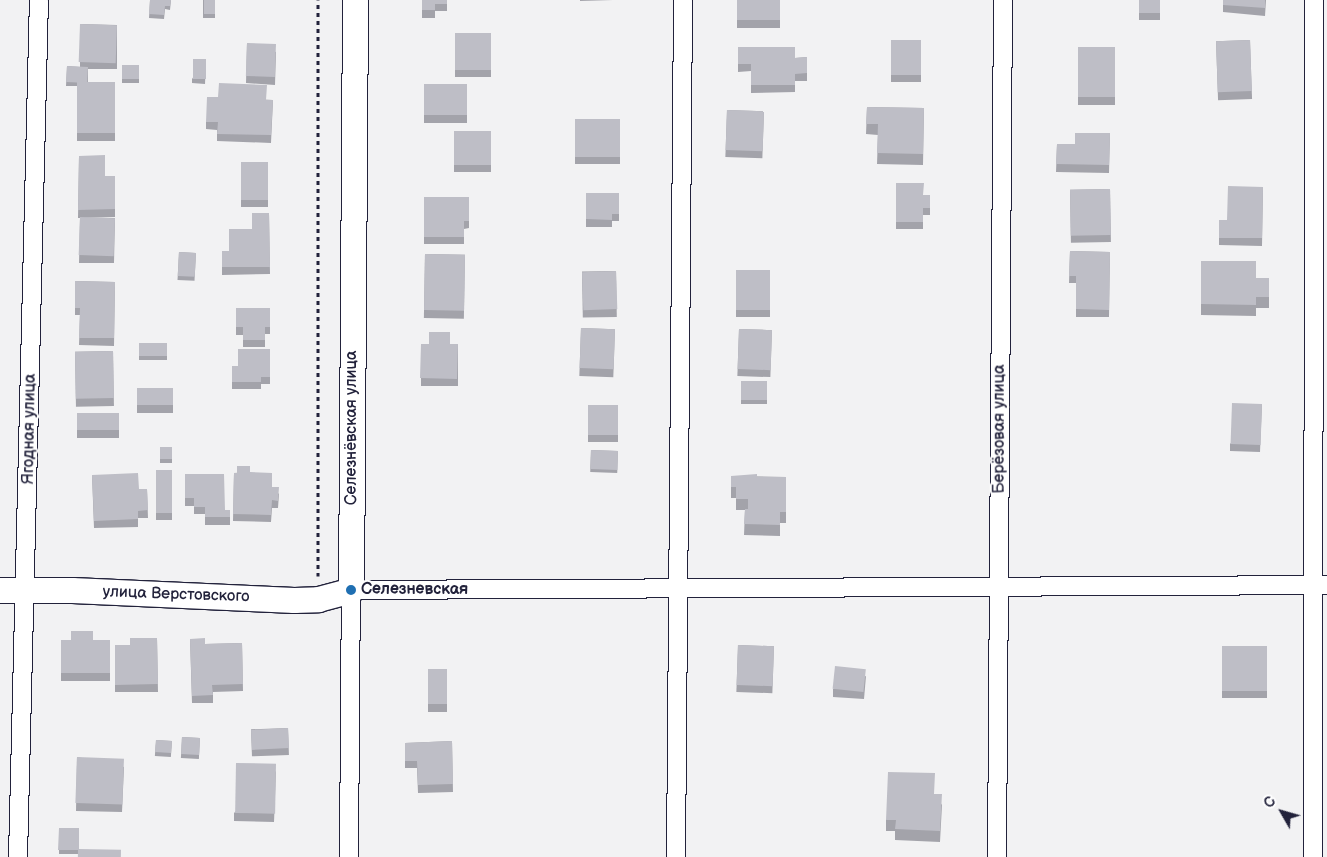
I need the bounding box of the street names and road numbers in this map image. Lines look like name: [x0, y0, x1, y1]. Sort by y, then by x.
street label: Селезнёвская улица: [342, 351, 362, 505]
street label: Берёзовая улица: [990, 364, 1010, 494]
street label: Ягодная улица: [19, 373, 41, 485]
street label: улица Верстовского: [102, 583, 250, 607]

